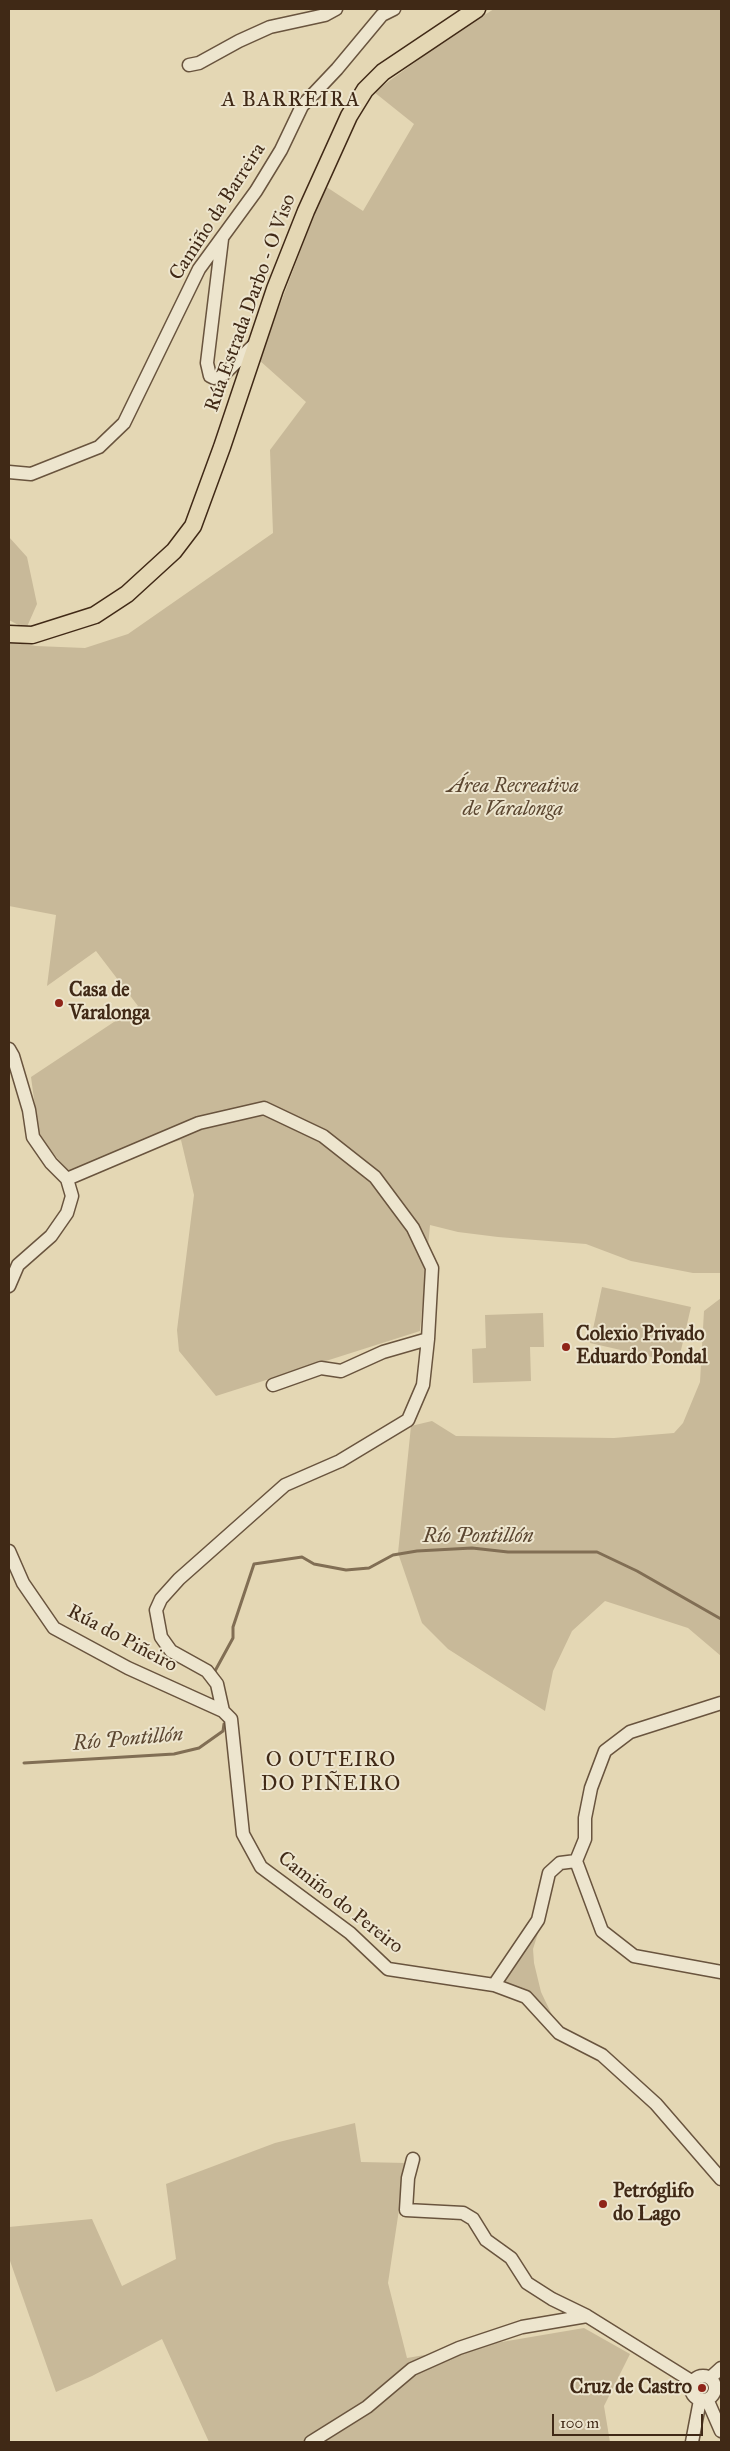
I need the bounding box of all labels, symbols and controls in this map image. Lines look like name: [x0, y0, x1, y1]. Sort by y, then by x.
district label: A BARREIRA: [220, 88, 362, 114]
street label: Camiño da Barreira: [165, 139, 271, 285]
street label: Rúa Estrada Darbo - O Viso: [200, 191, 302, 415]
park label: Área Recreativa de Varalonga: [447, 775, 579, 822]
place label: Casa de Varalonga: [69, 979, 150, 1026]
marker: Casa de Varalonga: [53, 997, 65, 1009]
place label: Colexio Privado Eduardo Pondal: [576, 1323, 707, 1370]
marker: Colexio Privado Eduardo Pondal: [560, 1341, 572, 1353]
water label: Río Pontillón: [423, 1524, 533, 1550]
street label: Rúa do Piñeiro: [63, 1600, 181, 1678]
water label: Río Pontillón: [72, 1723, 184, 1757]
district label: O OUTEIRO DO PIÑEIRO: [260, 1748, 402, 1798]
street label: Camiño do Pereiro: [273, 1847, 407, 1959]
place label: Petróglifo do Lago: [613, 2180, 694, 2227]
marker: Petróglifo do Lago: [597, 2198, 609, 2210]
place label: Cruz de Castro: [570, 2376, 692, 2400]
marker: Cruz de Castro: [696, 2382, 708, 2394]
scale bar: [555, 2404, 706, 2436]
text: 100 m: [560, 2414, 599, 2432]

